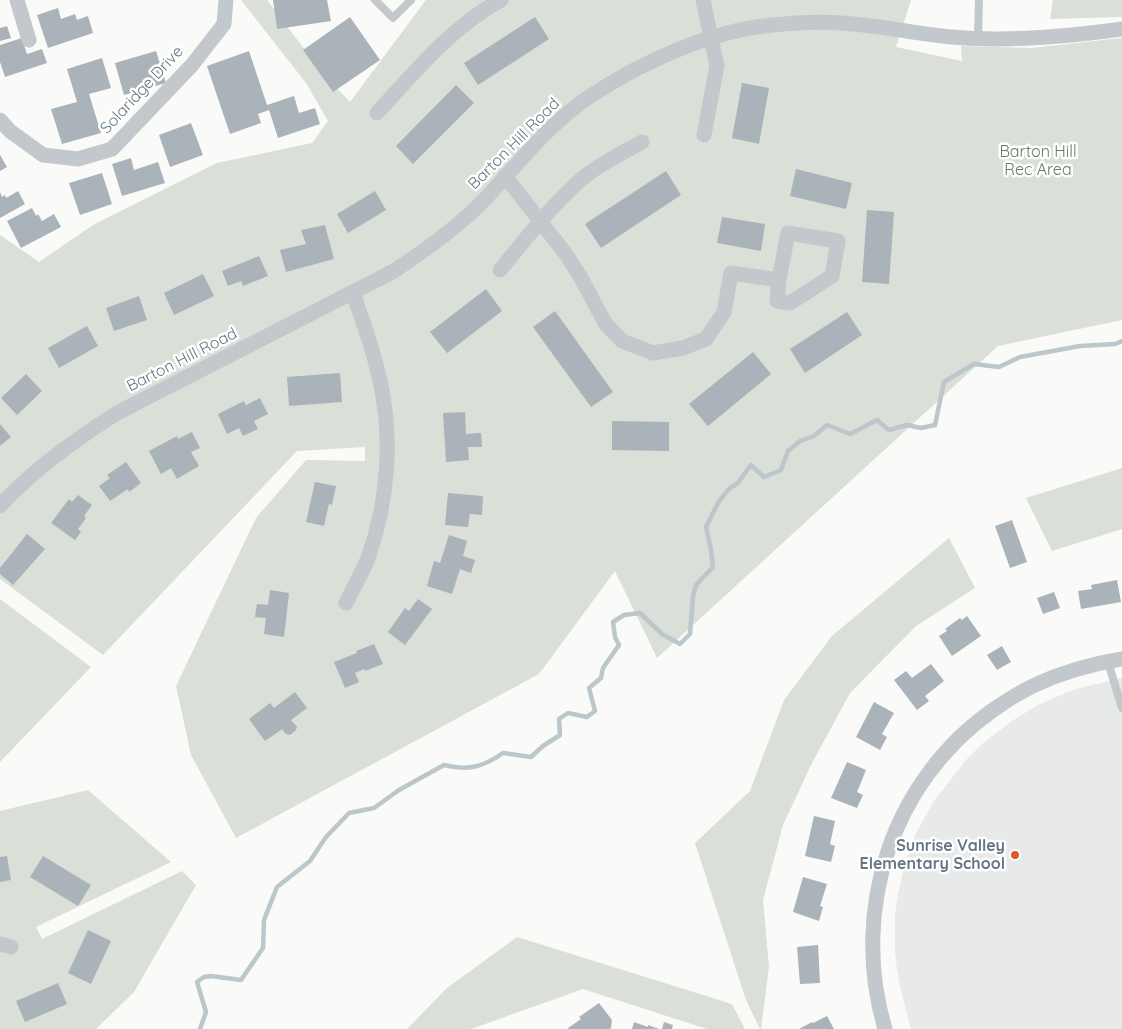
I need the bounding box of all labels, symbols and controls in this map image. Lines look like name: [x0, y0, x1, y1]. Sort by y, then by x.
street label: Solaridge Drive: [96, 42, 188, 138]
street label: Barton Hill Road: [464, 94, 564, 194]
park label: Barton Hill Rec Area: [999, 142, 1077, 180]
street label: Barton Hill Road: [124, 324, 240, 396]
place label: Sunrise Valley Elementary School: [860, 836, 1005, 874]
marker: Sunrise Valley Elementary School: [1009, 849, 1021, 861]

